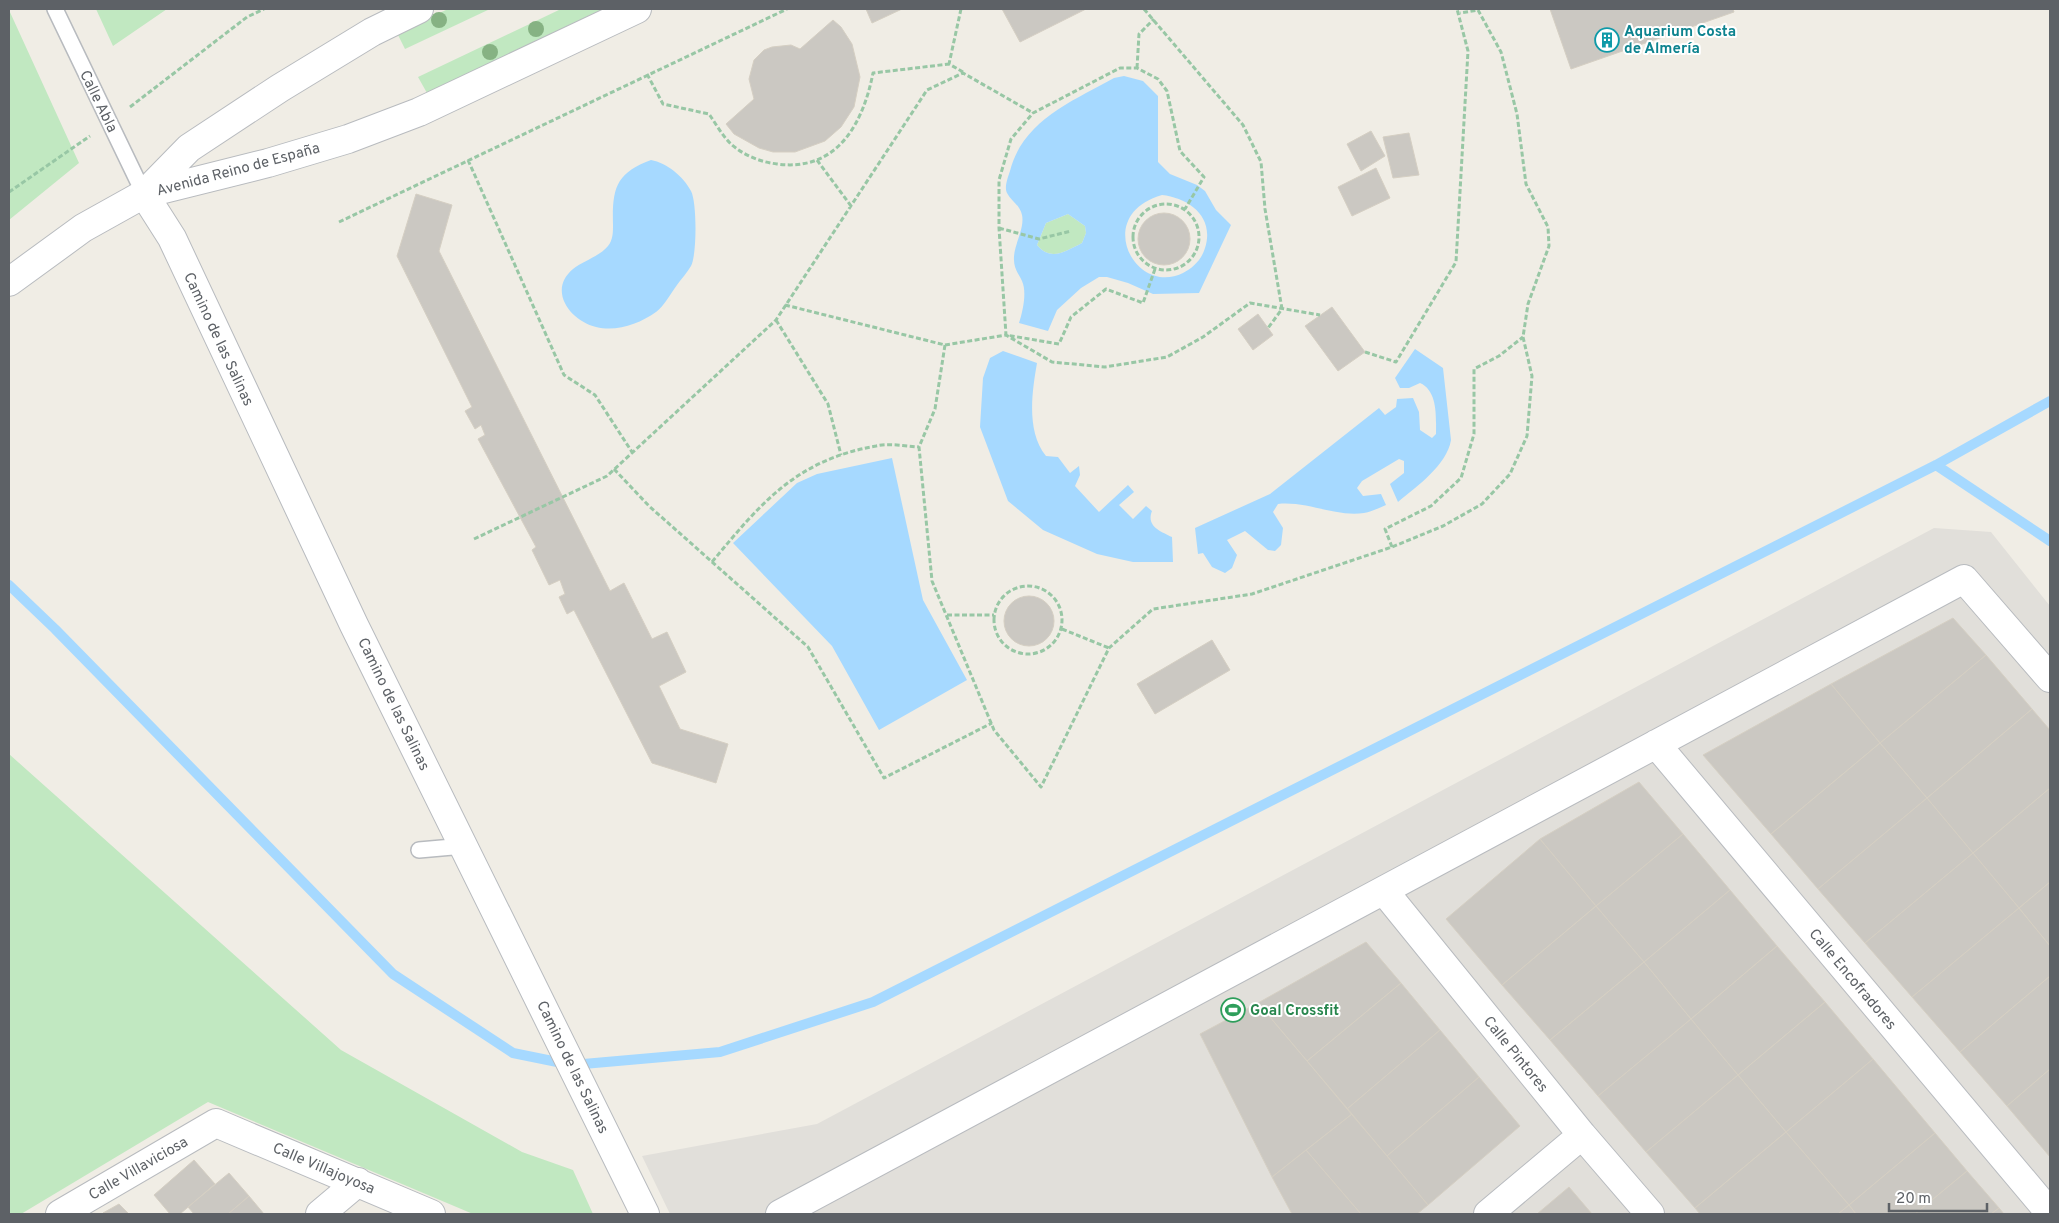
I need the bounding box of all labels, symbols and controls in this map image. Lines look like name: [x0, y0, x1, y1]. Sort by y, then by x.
place label: Aquarium Costa de Almería: [1624, 23, 1736, 59]
building icon: Aquarium Costa de Almería: [1594, 27, 1620, 53]
street label: Calle Abla: [74, 67, 121, 136]
street label: Avenida Reino de España: [155, 139, 322, 201]
street label: Camino de las Salinas: [178, 270, 257, 410]
street label: Camino de las Salinas: [352, 635, 433, 774]
street label: Calle Encofradores: [1804, 925, 1900, 1034]
sports icon: Goal Crossfit: [1220, 997, 1246, 1023]
street label: Camino de las Salinas: [531, 998, 612, 1137]
place label: Goal Crossfit: [1250, 1002, 1339, 1021]
street label: Calle Pintores: [1478, 1013, 1551, 1097]
street label: Calle Villaviciosa: [86, 1133, 192, 1205]
street label: Calle Villajoyosa: [269, 1139, 377, 1199]
scale bar: [1889, 1180, 1986, 1212]
text: 20 m: [1896, 1190, 1931, 1209]

